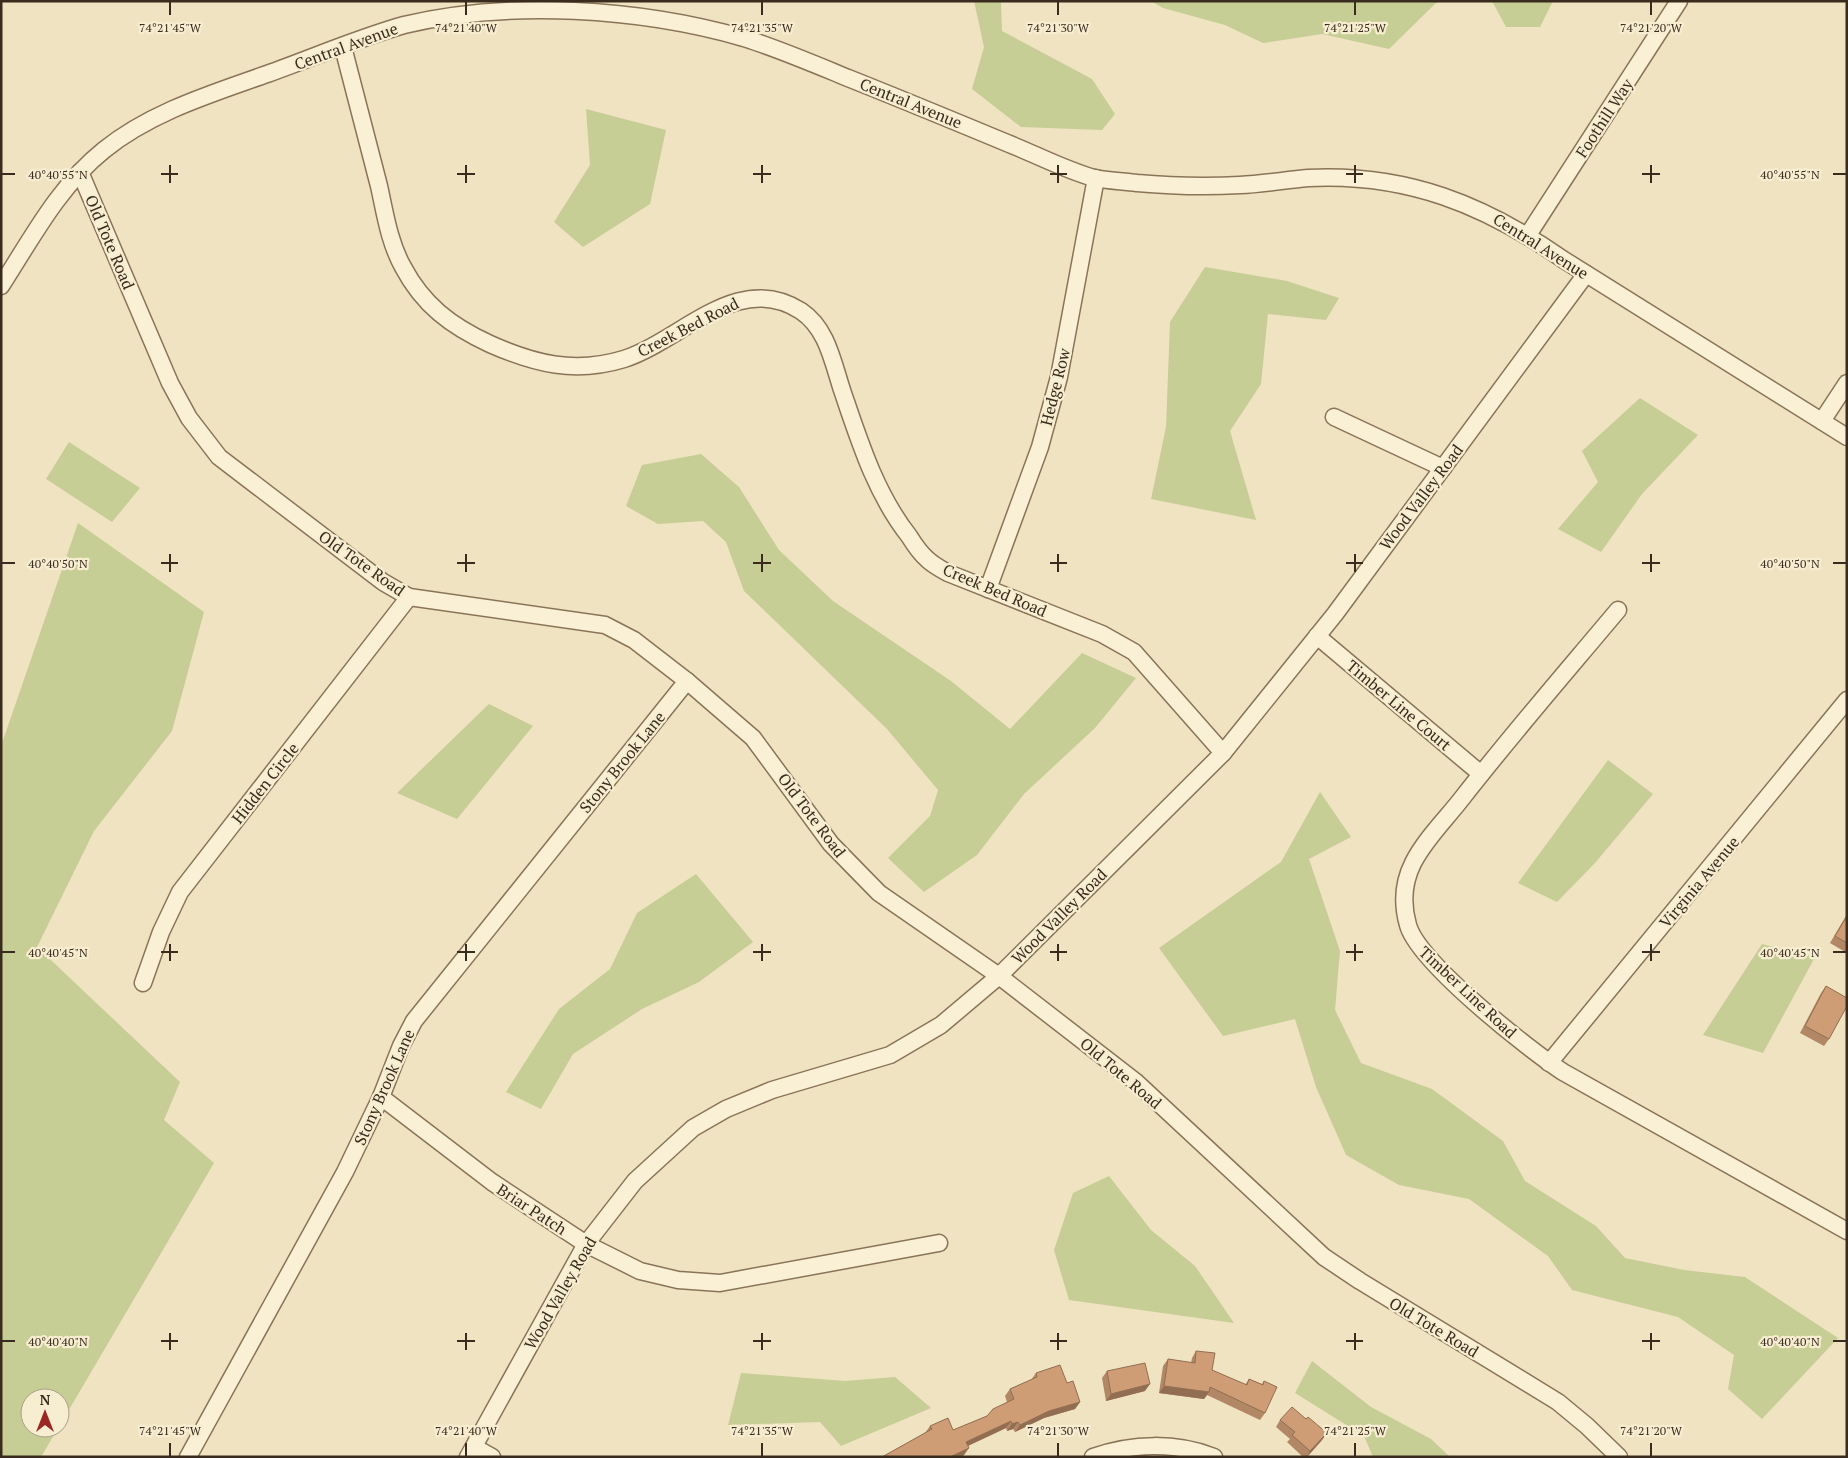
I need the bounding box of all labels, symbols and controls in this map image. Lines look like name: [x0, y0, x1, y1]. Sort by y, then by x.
street label: Central Avenue: [291, 17, 401, 75]
text: 74°21'45"W: [139, 20, 202, 35]
text: 74°21'40"W: [435, 20, 498, 35]
text: 74°21'35"W: [731, 20, 794, 35]
text: 74°21'30"W: [1027, 20, 1090, 35]
text: 74°21'25"W: [1324, 20, 1387, 35]
text: 74°21'20"W: [1620, 20, 1683, 35]
street label: Central Avenue: [857, 72, 965, 134]
street label: Foothill Way: [1570, 74, 1638, 162]
text: 40°40'55"N: [28, 167, 88, 182]
text: 40°40'55"N: [1760, 167, 1820, 182]
street label: Old Tote Road: [80, 191, 140, 293]
street label: Central Avenue: [1489, 208, 1593, 284]
street label: Creek Bed Road: [634, 292, 743, 362]
street label: Hedge Row: [1035, 346, 1075, 428]
street label: Wood Valley Road: [1374, 440, 1468, 554]
street label: Old Tote Road: [315, 525, 410, 601]
text: 40°40'50"N: [28, 556, 88, 571]
text: 40°40'50"N: [1760, 556, 1820, 571]
street label: Creek Bed Road: [940, 558, 1051, 622]
street label: Timber Line Court: [1342, 655, 1456, 755]
street label: Stony Brook Lane: [574, 706, 670, 818]
street label: Hidden Circle: [226, 738, 304, 828]
street label: Old Tote Road: [773, 768, 851, 862]
street label: Virginia Avenue: [1654, 831, 1744, 933]
street label: Wood Valley Road: [1006, 863, 1112, 969]
street label: Timber Line Road: [1414, 941, 1522, 1043]
text: 40°40'45"N: [28, 945, 88, 960]
text: 40°40'45"N: [1760, 945, 1820, 960]
street label: Stony Brook Lane: [349, 1025, 419, 1149]
street label: Old Tote Road: [1075, 1032, 1167, 1114]
street label: Briar Patch: [493, 1178, 572, 1240]
street label: Wood Valley Road: [519, 1233, 601, 1353]
street label: Old Tote Road: [1385, 1292, 1483, 1362]
text: 40°40'40"N: [28, 1334, 88, 1349]
text: 40°40'40"N: [1760, 1334, 1820, 1349]
north arrow: [20, 1388, 70, 1438]
text: N: [40, 1390, 51, 1409]
text: 74°21'45"W: [139, 1423, 202, 1438]
text: 74°21'40"W: [435, 1423, 498, 1438]
text: 74°21'35"W: [731, 1423, 794, 1438]
text: 74°21'30"W: [1027, 1423, 1090, 1438]
text: 74°21'25"W: [1324, 1423, 1387, 1438]
text: 74°21'20"W: [1620, 1423, 1683, 1438]

